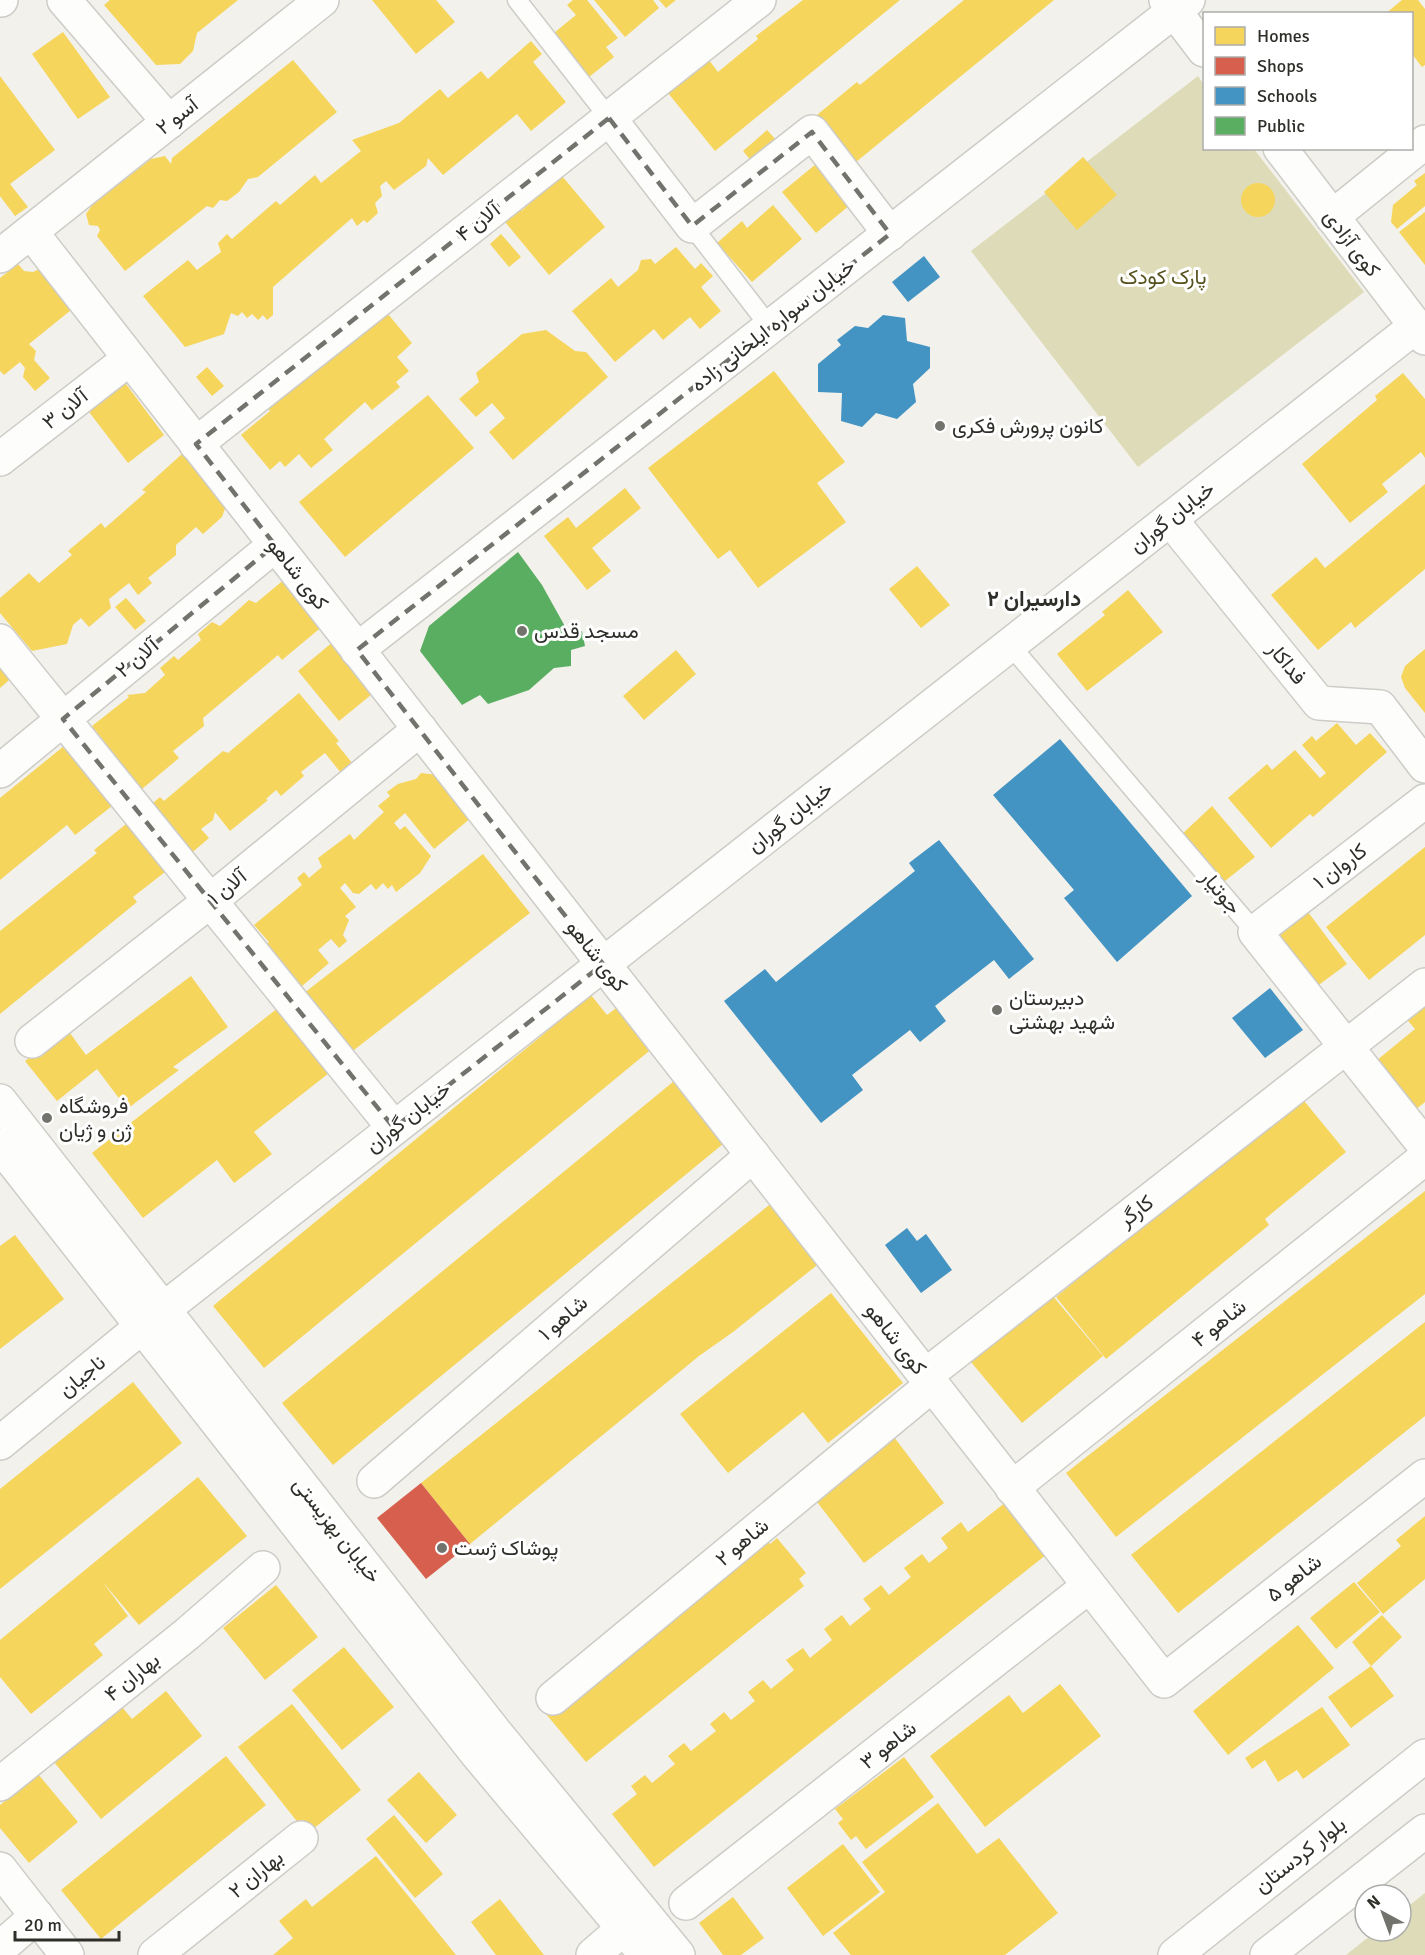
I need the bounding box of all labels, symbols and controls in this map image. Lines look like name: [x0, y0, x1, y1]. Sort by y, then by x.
legend: [1203, 12, 1413, 150]
text: Homes: [1257, 25, 1310, 47]
text: Shops: [1257, 55, 1304, 77]
text: Schools: [1257, 85, 1317, 107]
street label: آسو ۲: [151, 90, 205, 141]
text: Public: [1257, 115, 1305, 137]
street label: آلان ۴: [451, 195, 507, 247]
street label: کوی آزادی: [1318, 204, 1386, 282]
street label: خیابان سواره ایلخانی زاده: [686, 253, 860, 397]
park label: پارک کودک: [1119, 264, 1207, 291]
street label: آلان ۳: [37, 382, 95, 435]
place label: کانون پرورش فکری: [952, 413, 1104, 440]
marker: کانون پرورش فکری: [933, 419, 947, 433]
street label: خیابان گوران: [1124, 476, 1220, 558]
street label: کوی شاهو: [262, 533, 334, 615]
district label: دارسیران ۲: [987, 585, 1081, 612]
place label: مسجد قدس: [534, 618, 639, 644]
marker: مسجد قدس: [515, 624, 529, 638]
street label: آلان ۲: [110, 631, 165, 683]
street label: فداکار: [1261, 636, 1312, 690]
street label: خیابان گوران: [742, 776, 838, 858]
street label: کاروان ۱: [1308, 837, 1372, 895]
street label: آلان ۱: [202, 862, 254, 911]
street label: جوتیار: [1194, 864, 1247, 920]
street label: کوی شاهو: [561, 915, 633, 997]
place label: دبیرستان شهید بهشتی: [1009, 985, 1115, 1035]
marker: دبیرستان شهید بهشتی: [990, 1003, 1004, 1017]
street label: خیابان گوران: [360, 1076, 456, 1158]
place label: فروشگاه ژن و ژیان: [59, 1093, 133, 1143]
marker: فروشگاه ژن و ژیان: [40, 1111, 54, 1125]
street label: کارگر: [1112, 1189, 1159, 1233]
street label: شاهو ۱: [533, 1290, 593, 1346]
street label: شاهو ۴: [1186, 1293, 1252, 1353]
street label: کوی شاهو: [860, 1298, 932, 1380]
street label: ناجیان: [53, 1349, 111, 1403]
street label: خیابان بهزیستی: [287, 1472, 387, 1588]
street label: شاهو ۲: [710, 1512, 774, 1572]
place label: پوشاک ژست: [454, 1535, 559, 1562]
marker: پوشاک ژست: [435, 1541, 449, 1555]
street label: شاهو ۵: [1261, 1548, 1327, 1608]
street label: بهاران ۴: [99, 1647, 165, 1707]
street label: شاهو ۳: [855, 1715, 921, 1775]
street label: بلوار کردستان: [1249, 1811, 1351, 1899]
street label: بهاران ۲: [223, 1844, 289, 1904]
north arrow: [1353, 1883, 1413, 1943]
text: N: [1363, 1891, 1385, 1914]
scale bar: [15, 1904, 118, 1942]
text: 20 m: [24, 1914, 62, 1936]

